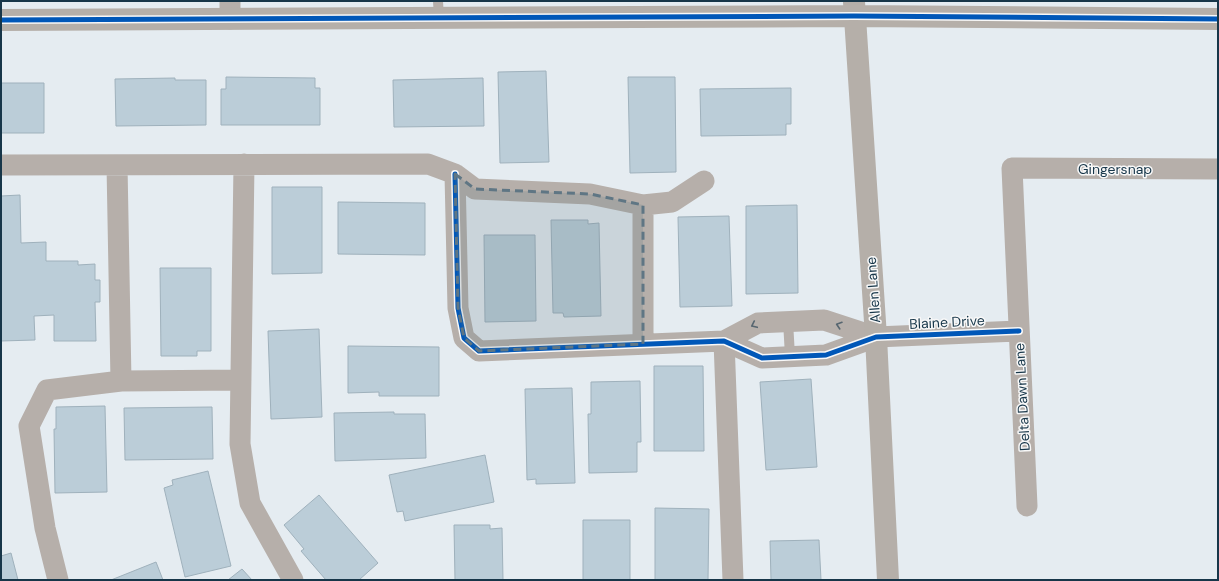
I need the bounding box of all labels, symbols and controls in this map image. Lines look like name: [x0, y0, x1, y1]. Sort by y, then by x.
street label: Gingersnap: [1078, 160, 1152, 178]
street label: Allen Lane: [862, 256, 884, 324]
street label: Blaine Drive: [909, 311, 985, 333]
one-way arrow: [751, 320, 759, 328]
one-way arrow: [836, 321, 843, 330]
street label: Delta Dawn Lane: [1010, 343, 1034, 451]

